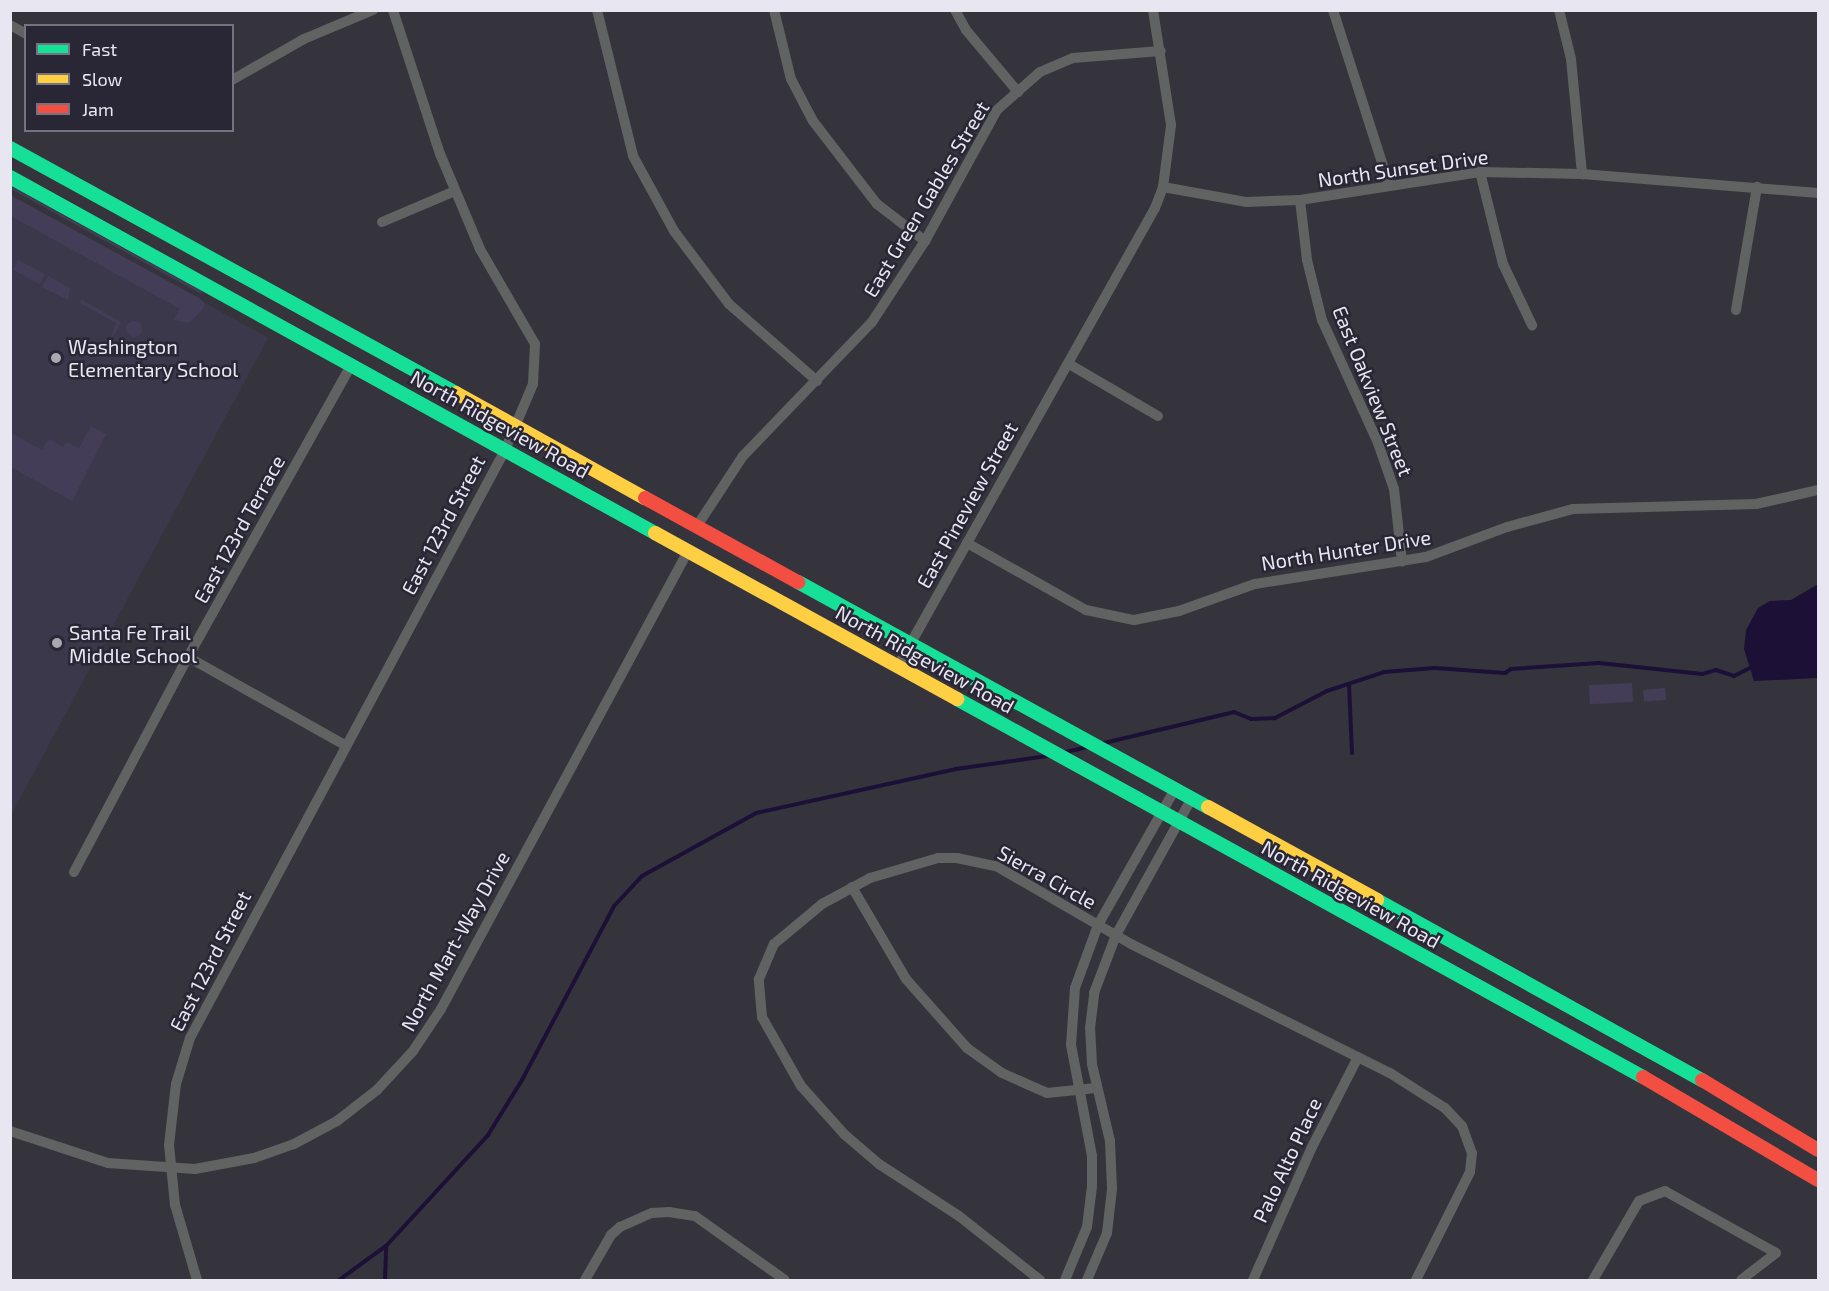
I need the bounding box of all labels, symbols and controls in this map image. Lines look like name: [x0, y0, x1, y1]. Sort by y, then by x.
legend: [24, 24, 234, 132]
text: Fast: [82, 38, 117, 60]
text: Slow: [82, 68, 122, 90]
street label: East Green Gables Street: [858, 97, 994, 301]
text: Jam: [82, 98, 114, 120]
street label: North Sunset Drive: [1316, 144, 1490, 192]
street label: East Oakview Street: [1328, 302, 1418, 480]
place label: Washington Elementary School: [68, 334, 239, 381]
marker: Washington Elementary School: [49, 351, 63, 365]
street label: North Ridgeview Road: [406, 365, 594, 483]
street label: East Pineview Street: [911, 418, 1023, 592]
street label: East 123rd Terrace: [188, 451, 290, 607]
street label: East 123rd Street: [396, 451, 490, 599]
street label: North Hunter Drive: [1259, 525, 1433, 575]
street label: North Ridgeview Road: [831, 600, 1019, 718]
place label: Santa Fe Trail Middle School: [69, 620, 197, 667]
marker: Santa Fe Trail Middle School: [50, 636, 64, 650]
street label: North Ridgeview Road: [1257, 835, 1445, 953]
street label: Sierra Circle: [994, 840, 1100, 914]
street label: North Mart-Way Drive: [395, 847, 515, 1035]
street label: East 123rd Street: [164, 887, 256, 1035]
street label: Palo Alto Place: [1248, 1094, 1326, 1226]

